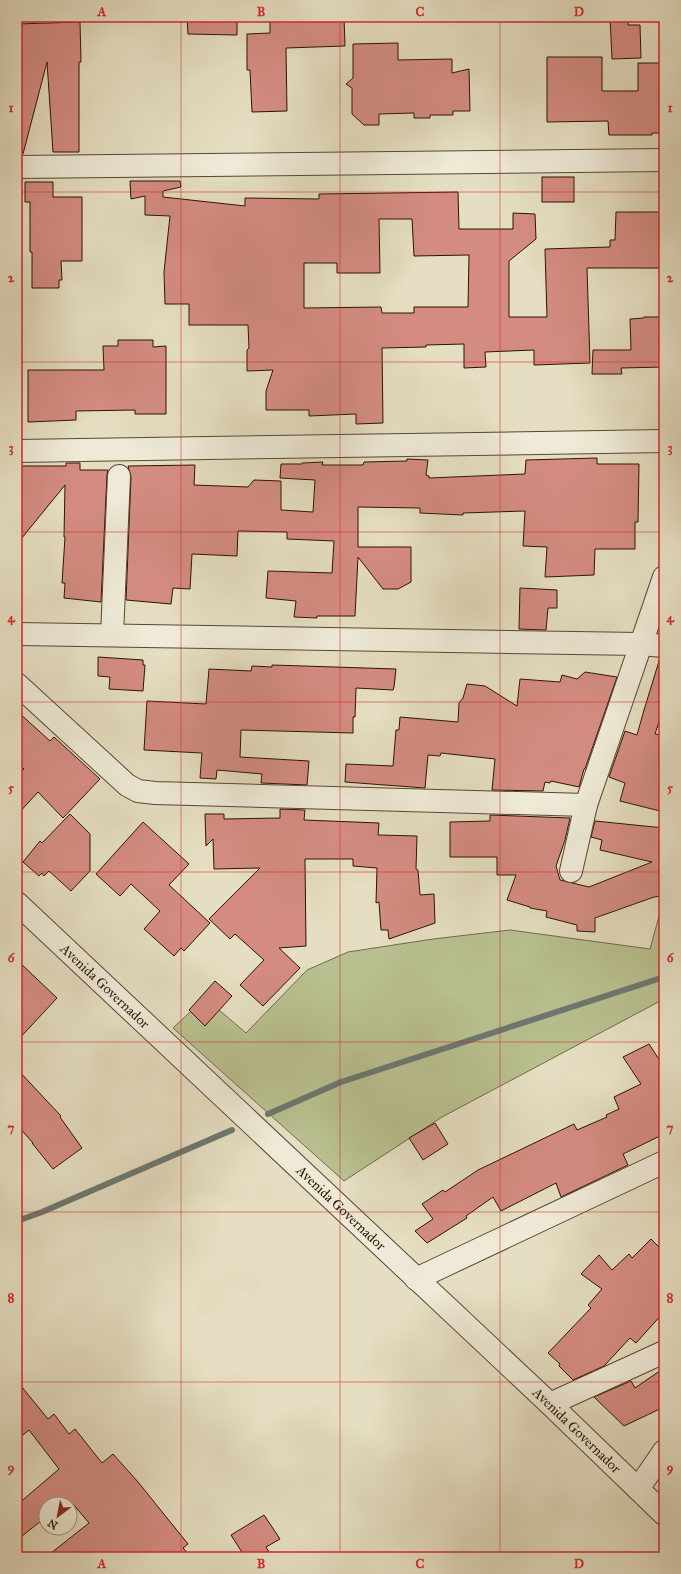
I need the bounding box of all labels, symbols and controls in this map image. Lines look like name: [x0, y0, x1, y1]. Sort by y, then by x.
text: A: [97, 4, 107, 20]
text: B: [257, 4, 266, 20]
text: C: [416, 4, 425, 20]
text: D: [574, 4, 584, 20]
text: 1: [8, 100, 14, 116]
text: 1: [667, 100, 673, 116]
text: 2: [8, 270, 15, 286]
text: 2: [667, 270, 674, 286]
text: 3: [8, 440, 14, 456]
text: 3: [667, 440, 673, 456]
text: 4: [7, 610, 15, 626]
text: 4: [666, 610, 674, 626]
text: 5: [8, 780, 15, 796]
text: 5: [667, 780, 674, 796]
street label: Avenida Governador: [56, 939, 154, 1033]
text: 6: [8, 950, 16, 966]
text: 6: [667, 950, 675, 966]
text: 7: [8, 1120, 15, 1136]
text: 7: [667, 1120, 674, 1136]
street label: Avenida Governador: [292, 1161, 390, 1255]
text: 8: [8, 1290, 15, 1306]
text: 8: [667, 1290, 674, 1306]
street label: Avenida Governador: [528, 1383, 625, 1477]
text: 9: [8, 1460, 15, 1476]
text: 9: [667, 1460, 674, 1476]
north arrow: [38, 1496, 78, 1536]
text: N: [45, 1516, 60, 1532]
text: A: [97, 1556, 107, 1572]
text: B: [257, 1556, 266, 1572]
text: C: [416, 1556, 425, 1572]
text: D: [574, 1556, 584, 1572]

